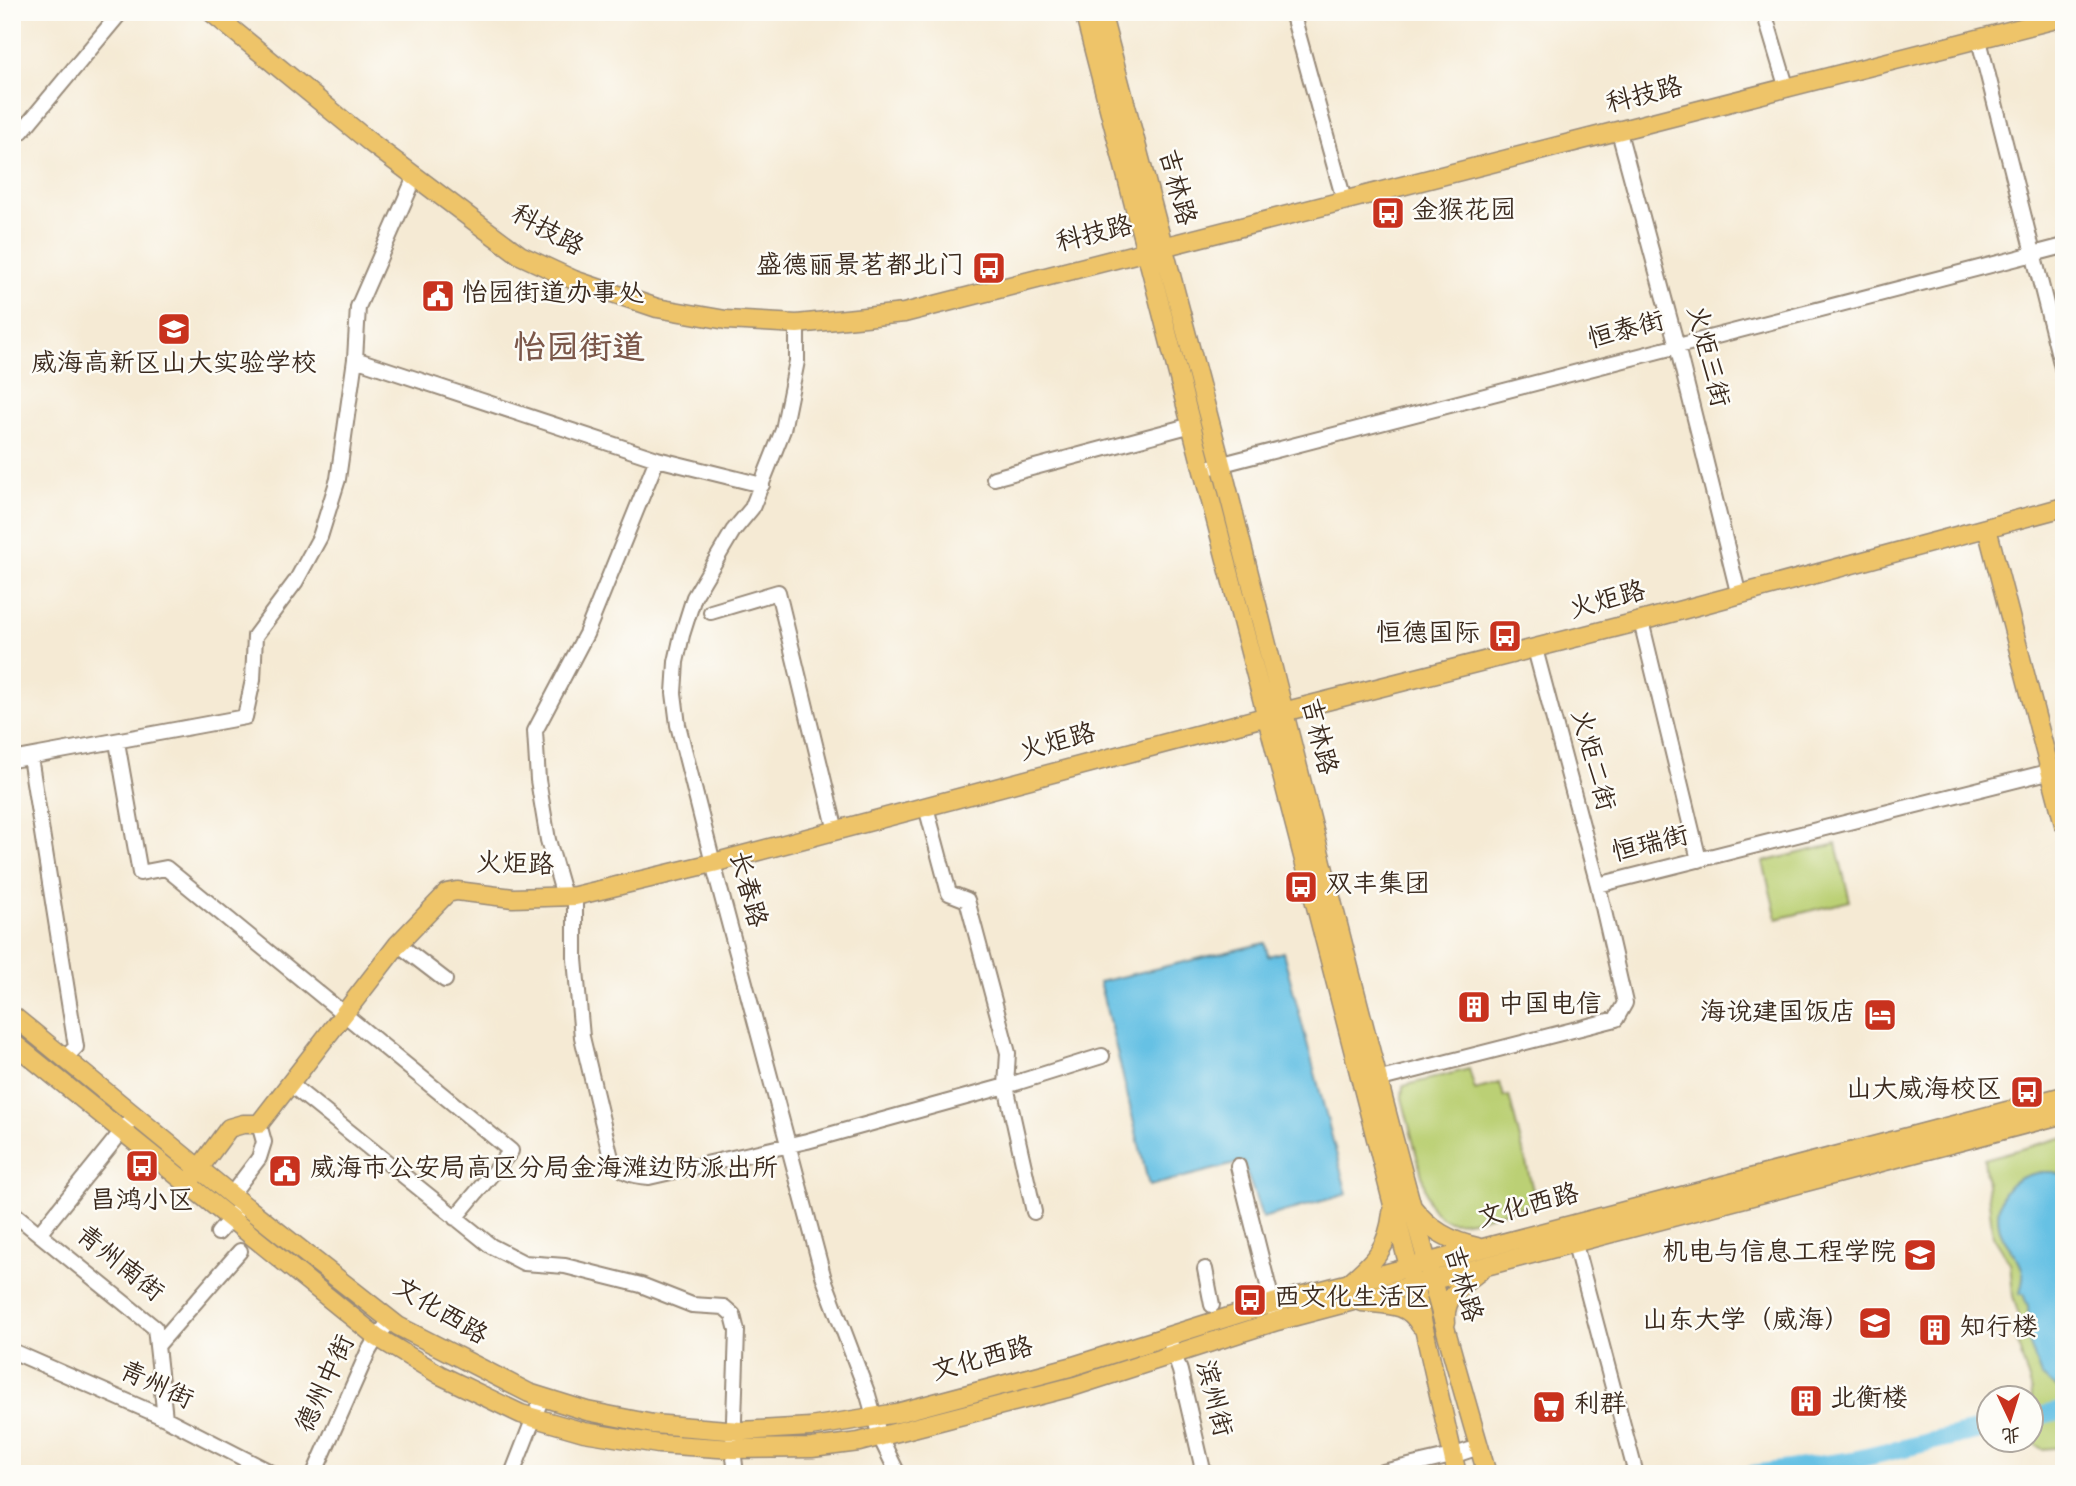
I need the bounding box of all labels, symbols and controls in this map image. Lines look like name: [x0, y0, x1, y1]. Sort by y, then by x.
street label: 科技路: [1603, 72, 1687, 122]
street label: 吉林路: [1149, 146, 1201, 230]
bus stop icon: 金猴花园: [1369, 194, 1407, 232]
place label: 金猴花园: [1412, 196, 1516, 229]
street label: 科技路: [504, 199, 589, 265]
street label: 科技路: [1053, 211, 1137, 261]
bus stop icon: 盛德丽景茗都北门: [970, 249, 1008, 287]
place label: 盛德丽景茗都北门: [756, 251, 964, 284]
public building icon: 怡园街道办事处: [419, 277, 457, 315]
place label: 怡园街道办事处: [462, 279, 644, 312]
street label: 火炬三街: [1677, 302, 1735, 411]
street label: 恒泰街: [1585, 306, 1669, 358]
school or university icon: 威海高新区山大实验学校: [155, 310, 193, 348]
district label: 怡园街道: [513, 330, 645, 371]
place label: 威海高新区山大实验学校: [31, 349, 317, 382]
street label: 火炬路: [1566, 576, 1650, 628]
bus stop icon: 恒德国际: [1486, 617, 1524, 655]
place label: 恒德国际: [1376, 619, 1480, 652]
street label: 吉林路: [1292, 695, 1342, 779]
street label: 火炬二街: [1562, 706, 1620, 815]
street label: 火炬路: [1016, 718, 1100, 770]
street label: 恒瑞街: [1609, 821, 1693, 871]
street label: 火炬路: [475, 848, 555, 884]
street label: 长春路: [720, 848, 772, 932]
bus stop icon: 双丰集团: [1282, 868, 1320, 906]
place label: 双丰集团: [1326, 870, 1430, 903]
building icon: 中国电信: [1455, 988, 1493, 1026]
place label: 中国电信: [1498, 990, 1602, 1023]
hotel icon: 海说建国饭店: [1861, 996, 1899, 1034]
place label: 海说建国饭店: [1700, 998, 1856, 1031]
bus stop icon: 山大威海校区: [2008, 1073, 2046, 1111]
place label: 山大威海校区: [1846, 1075, 2002, 1108]
bus stop icon: 昌鸿小区: [123, 1147, 161, 1185]
public building icon: 威海市公安局高区分局金海滩边防派出所: [266, 1152, 304, 1190]
place label: 威海市公安局高区分局金海滩边防派出所: [310, 1154, 778, 1187]
street label: 文化西路: [1474, 1179, 1583, 1237]
place label: 昌鸿小区: [90, 1186, 194, 1219]
street label: 青州南街: [68, 1220, 169, 1311]
school or university icon: 机电与信息工程学院: [1901, 1236, 1939, 1274]
place label: 机电与信息工程学院: [1662, 1238, 1896, 1271]
street label: 吉林路: [1434, 1243, 1488, 1327]
street label: 文化西路: [386, 1272, 493, 1354]
bus stop icon: 西文化生活区: [1231, 1281, 1269, 1319]
place label: 西文化生活区: [1274, 1284, 1430, 1316]
school or university icon: 山东大学（威海）: [1856, 1304, 1894, 1342]
place label: 山东大学（威海）: [1642, 1306, 1850, 1339]
building icon: 知行楼: [1916, 1311, 1954, 1349]
place label: 知行楼: [1960, 1313, 2038, 1346]
street label: 德州中街: [290, 1330, 364, 1439]
street label: 文化西路: [928, 1332, 1037, 1390]
street label: 青州街: [113, 1356, 198, 1419]
street label: 滨州街: [1187, 1357, 1237, 1441]
building icon: 北衡楼: [1787, 1382, 1825, 1420]
place label: 北衡楼: [1830, 1384, 1908, 1417]
north arrow: [1974, 1384, 2044, 1454]
supermarket icon: 利群: [1530, 1388, 1568, 1426]
place label: 利群: [1574, 1390, 1626, 1423]
text: 北: [2001, 1420, 2021, 1445]

